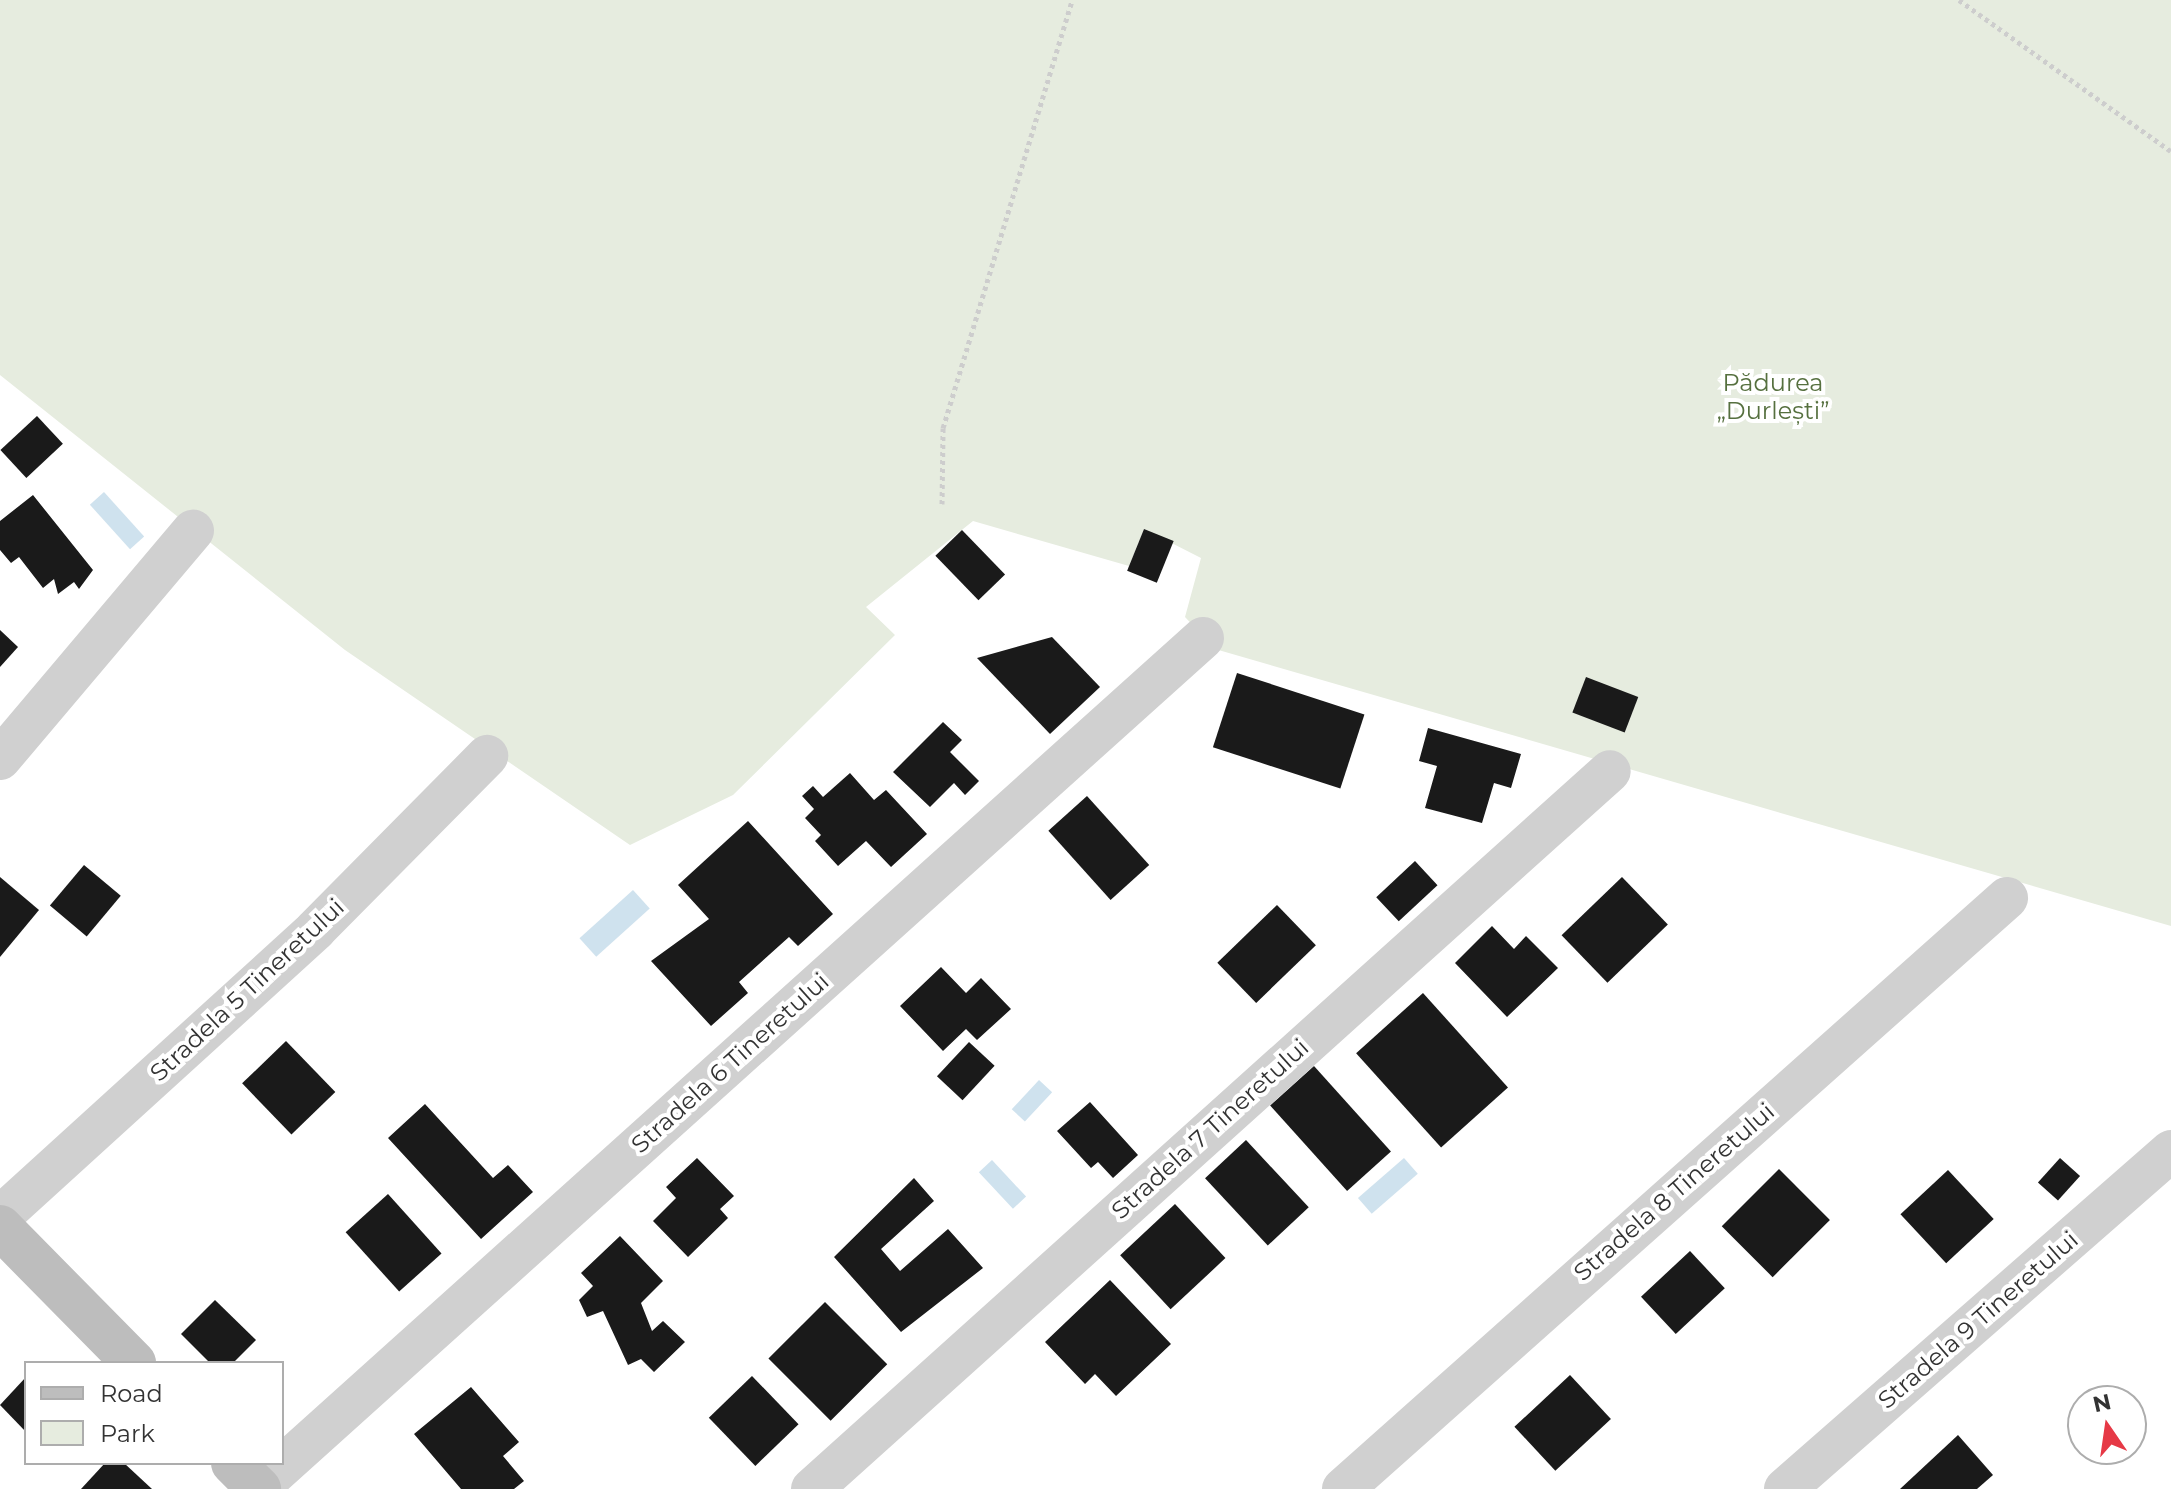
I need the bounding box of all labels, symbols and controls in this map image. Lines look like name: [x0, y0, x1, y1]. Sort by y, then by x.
park label: Pădurea „Durlești”: [1717, 369, 1829, 425]
street label: Stradela 5 Tineretului: [144, 893, 350, 1087]
street label: Stradela 6 Tineretului: [625, 967, 835, 1159]
street label: Stradela 7 Tineretului: [1106, 1033, 1314, 1225]
street label: Stradela 8 Tineretului: [1568, 1097, 1780, 1287]
street label: Stradela 9 Tineretului: [1872, 1225, 2084, 1415]
legend: [24, 1361, 284, 1465]
text: Road: [100, 1379, 163, 1408]
north arrow: [2067, 1385, 2147, 1465]
text: N: [2090, 1388, 2114, 1418]
text: Park: [100, 1419, 155, 1448]

